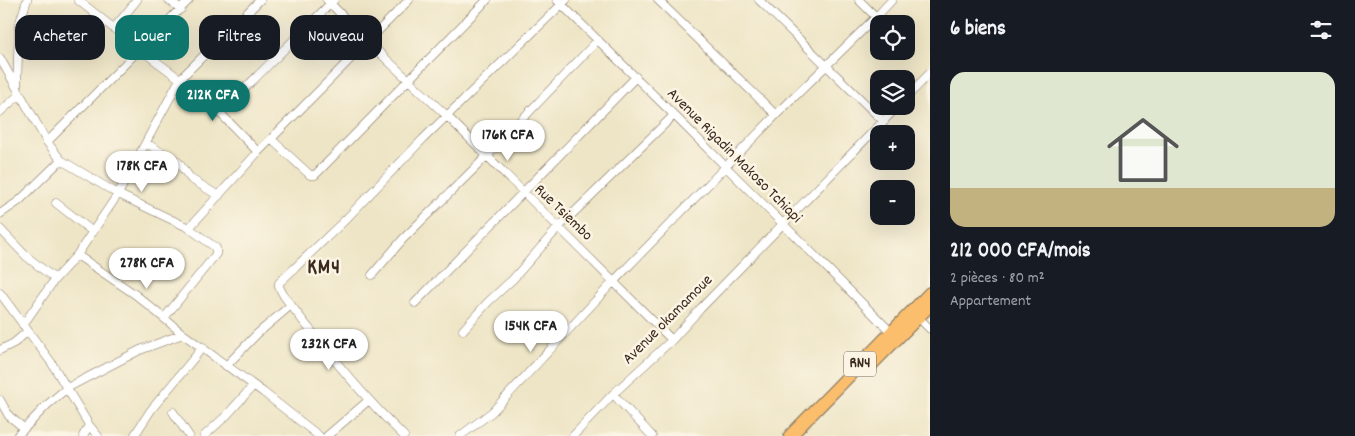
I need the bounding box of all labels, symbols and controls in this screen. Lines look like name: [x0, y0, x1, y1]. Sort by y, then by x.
chip: Acheter: [15, 15, 105, 60]
chip: Louer: [115, 15, 189, 60]
chip: Filtres: [199, 15, 280, 60]
chip: Nouveau: [290, 15, 382, 60]
map controls: [870, 15, 915, 225]
button: locate: [870, 15, 915, 60]
text: 6 biens: [950, 15, 1006, 45]
icon: filters: [1307, 16, 1335, 44]
button: layers: [870, 70, 915, 115]
pin: 212K CFA: [161, 80, 265, 122]
street label: Avenue Rigadin Makoso Tchiapi: [661, 83, 807, 229]
text: 212K CFA: [187, 84, 239, 107]
icon: home: [1098, 105, 1188, 195]
pin: 176K CFA: [456, 120, 560, 162]
text: 176K CFA: [482, 124, 534, 147]
button: +: [870, 125, 915, 170]
pin: 178K CFA: [90, 150, 194, 193]
text: 178K CFA: [117, 155, 167, 178]
street label: Rue Tsiembo: [529, 179, 597, 247]
button: −: [870, 180, 915, 225]
text: 212 000 CFA/mois: [950, 237, 1091, 267]
pin: 278K CFA: [95, 248, 199, 290]
text: 278K CFA: [120, 252, 174, 275]
district label: KM4: [307, 254, 341, 284]
text: 2 pièces · 80 m²: [950, 267, 1045, 290]
street label: Avenue okamamoue: [618, 270, 718, 370]
text: Appartement: [950, 290, 1031, 313]
pin: 154K CFA: [479, 310, 583, 353]
text: 154K CFA: [505, 315, 557, 338]
pin: 232K CFA: [277, 328, 381, 371]
text: 232K CFA: [301, 333, 357, 356]
road number: RN4: [844, 352, 876, 376]

